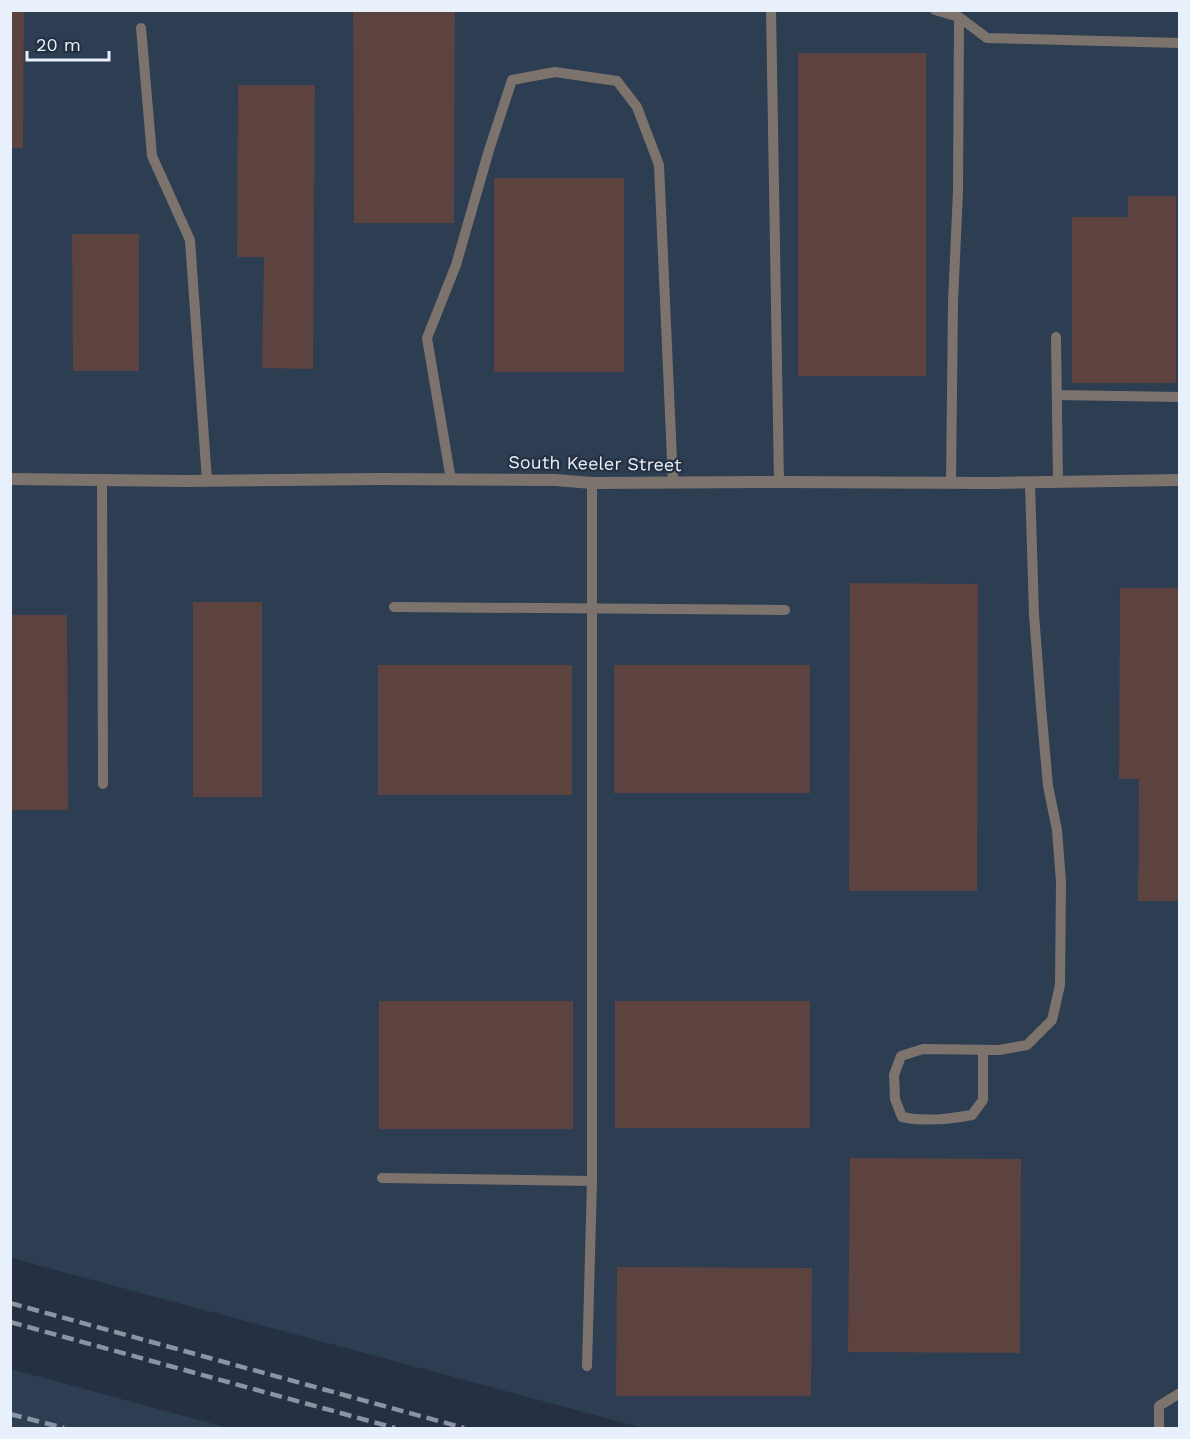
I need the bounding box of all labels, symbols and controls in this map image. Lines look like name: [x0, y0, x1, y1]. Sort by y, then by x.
scale bar: [27, 24, 110, 62]
text: 20 m: [36, 34, 81, 55]
street label: South Keeler Street: [508, 451, 682, 475]

